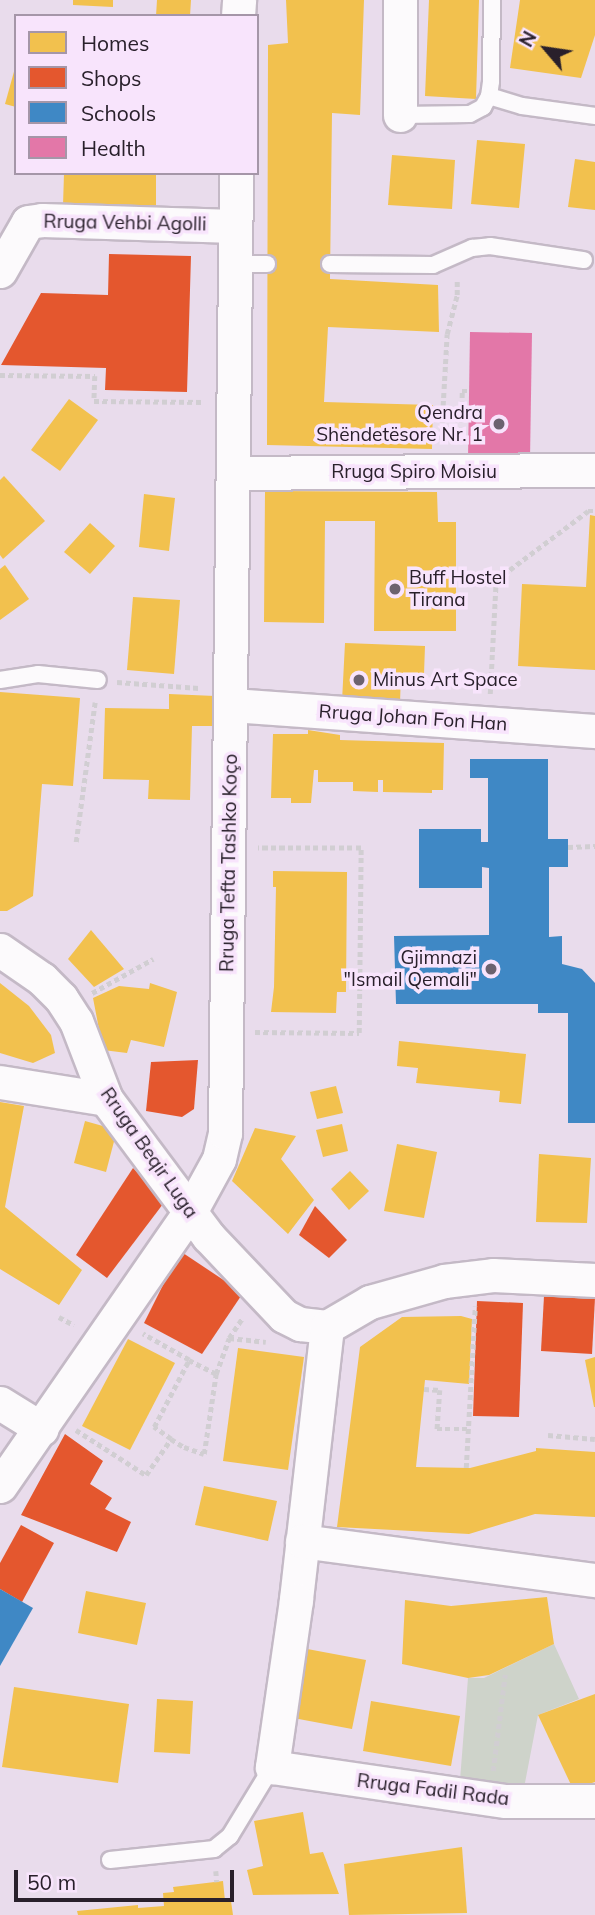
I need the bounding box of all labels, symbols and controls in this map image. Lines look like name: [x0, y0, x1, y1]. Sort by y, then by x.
legend: [14, 14, 259, 175]
north arrow: [511, 14, 581, 84]
text: N: [514, 27, 542, 51]
text: Homes: [81, 30, 149, 56]
text: Shops: [81, 65, 141, 91]
text: Schools: [81, 100, 156, 126]
text: Health: [81, 135, 146, 161]
street label: Rruga Vehbi Agolli: [43, 210, 207, 236]
place label: Qendra Shëndetësore Nr. 1: [316, 402, 483, 446]
marker: Qendra Shëndetësore Nr. 1: [489, 414, 509, 434]
street label: Rruga Spiro Moisiu: [331, 461, 497, 483]
place label: Buff Hostel Tirana: [409, 567, 507, 611]
marker: Buff Hostel Tirana: [387, 581, 403, 597]
place label: Minus Art Space: [373, 669, 517, 691]
marker: Minus Art Space: [351, 672, 367, 688]
street label: Rruga Johan Fon Han: [318, 700, 508, 736]
street label: Rruga Tefta Tashko Koço: [216, 754, 242, 972]
place label: Gjimnazi "Ismail Qemali": [344, 947, 477, 991]
marker: Gjimnazi "Ismail Qemali": [483, 961, 499, 977]
street label: Rruga Beqir Luga: [96, 1083, 202, 1223]
street label: Rruga Fadil Rada: [356, 1769, 510, 1811]
scale bar: [18, 1856, 238, 1900]
text: 50 m: [27, 1869, 76, 1895]

